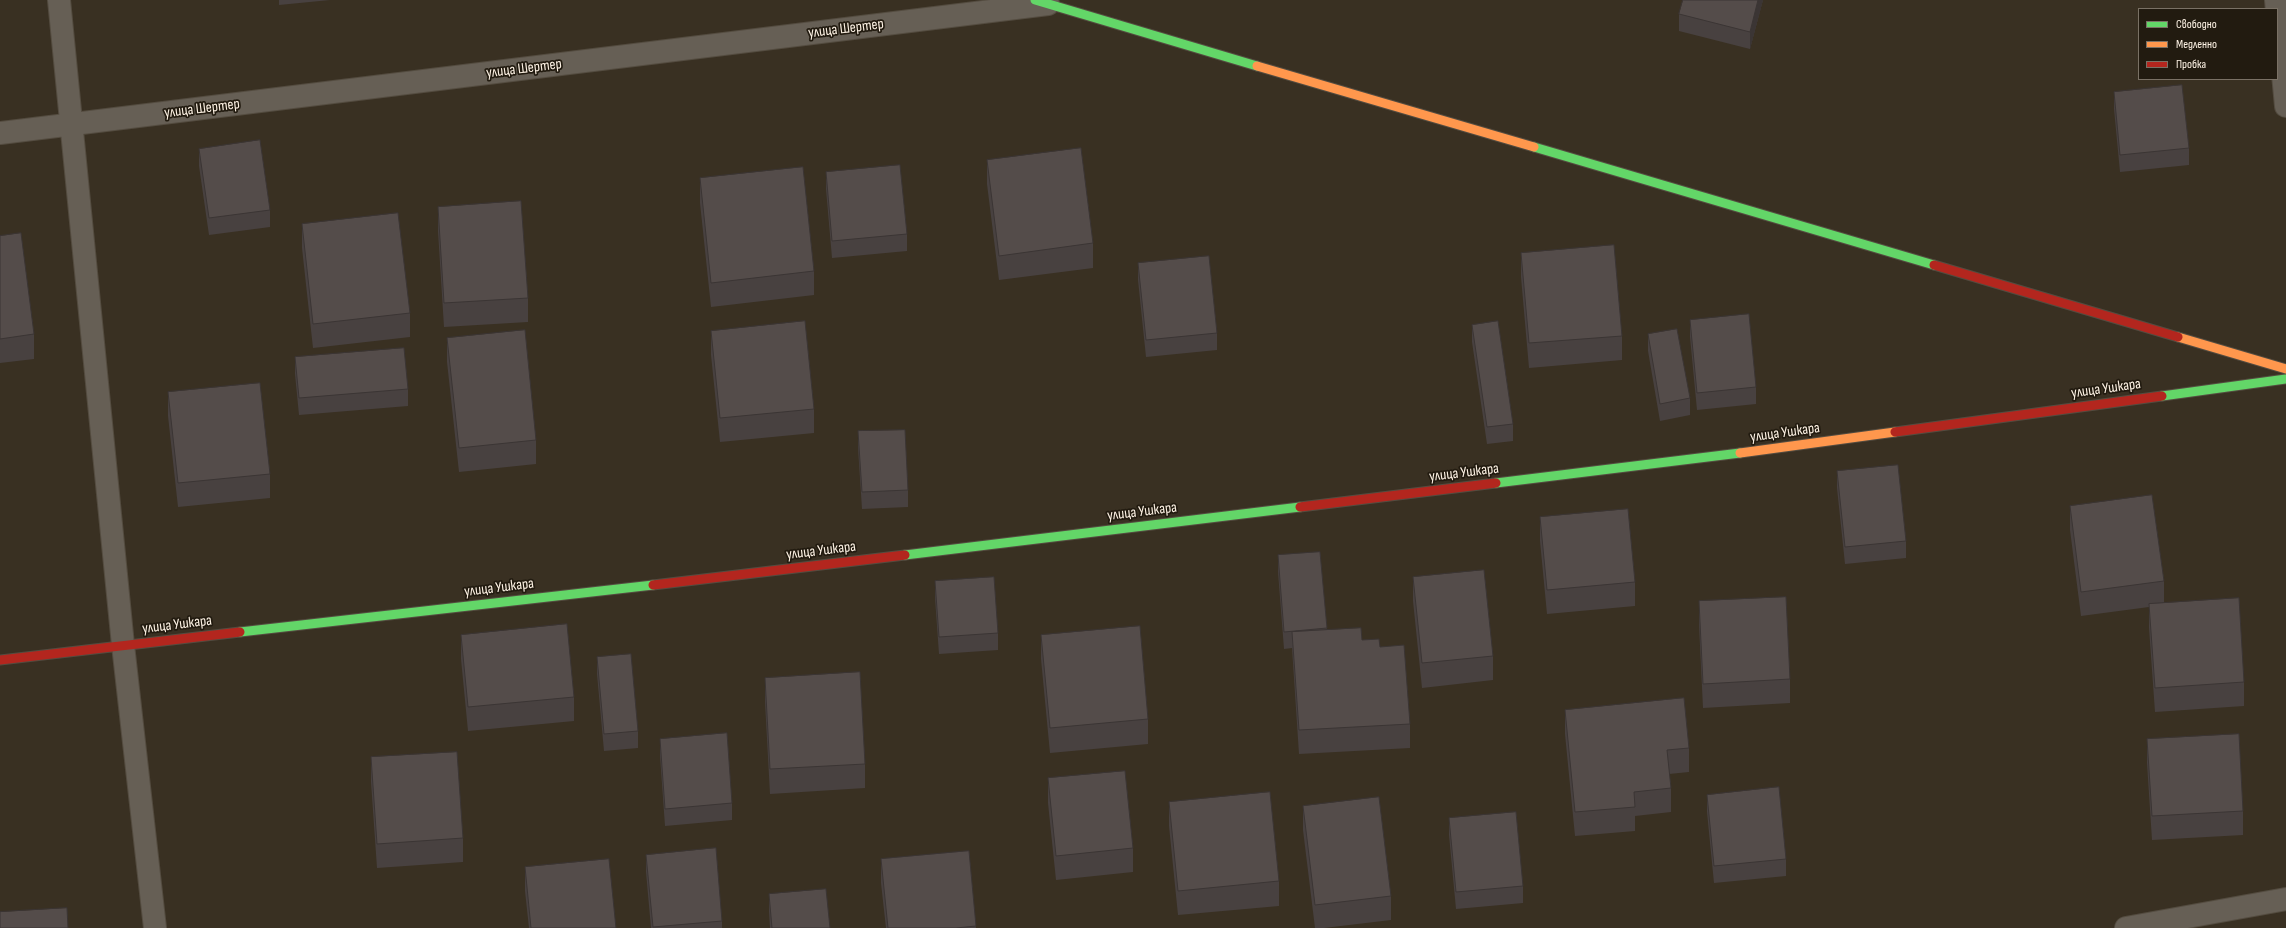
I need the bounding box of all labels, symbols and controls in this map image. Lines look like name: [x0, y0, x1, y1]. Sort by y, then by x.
legend: [2138, 8, 2278, 80]
street label: улица Шертер: [807, 15, 885, 43]
text: Свободно: [2176, 17, 2217, 32]
text: Медленно: [2176, 37, 2217, 52]
street label: улица Шертер: [485, 55, 563, 83]
text: Пробка: [2176, 57, 2206, 72]
street label: улица Шертер: [163, 95, 241, 123]
street label: улица Ушкара: [2070, 375, 2142, 403]
street label: улица Ушкара: [1749, 419, 1821, 447]
street label: улица Ушкара: [1428, 460, 1500, 486]
street label: улица Ушкара: [1106, 499, 1178, 525]
street label: улица Ушкара: [785, 538, 857, 564]
street label: улица Ушкара: [463, 575, 535, 601]
street label: улица Ушкара: [141, 612, 213, 638]

